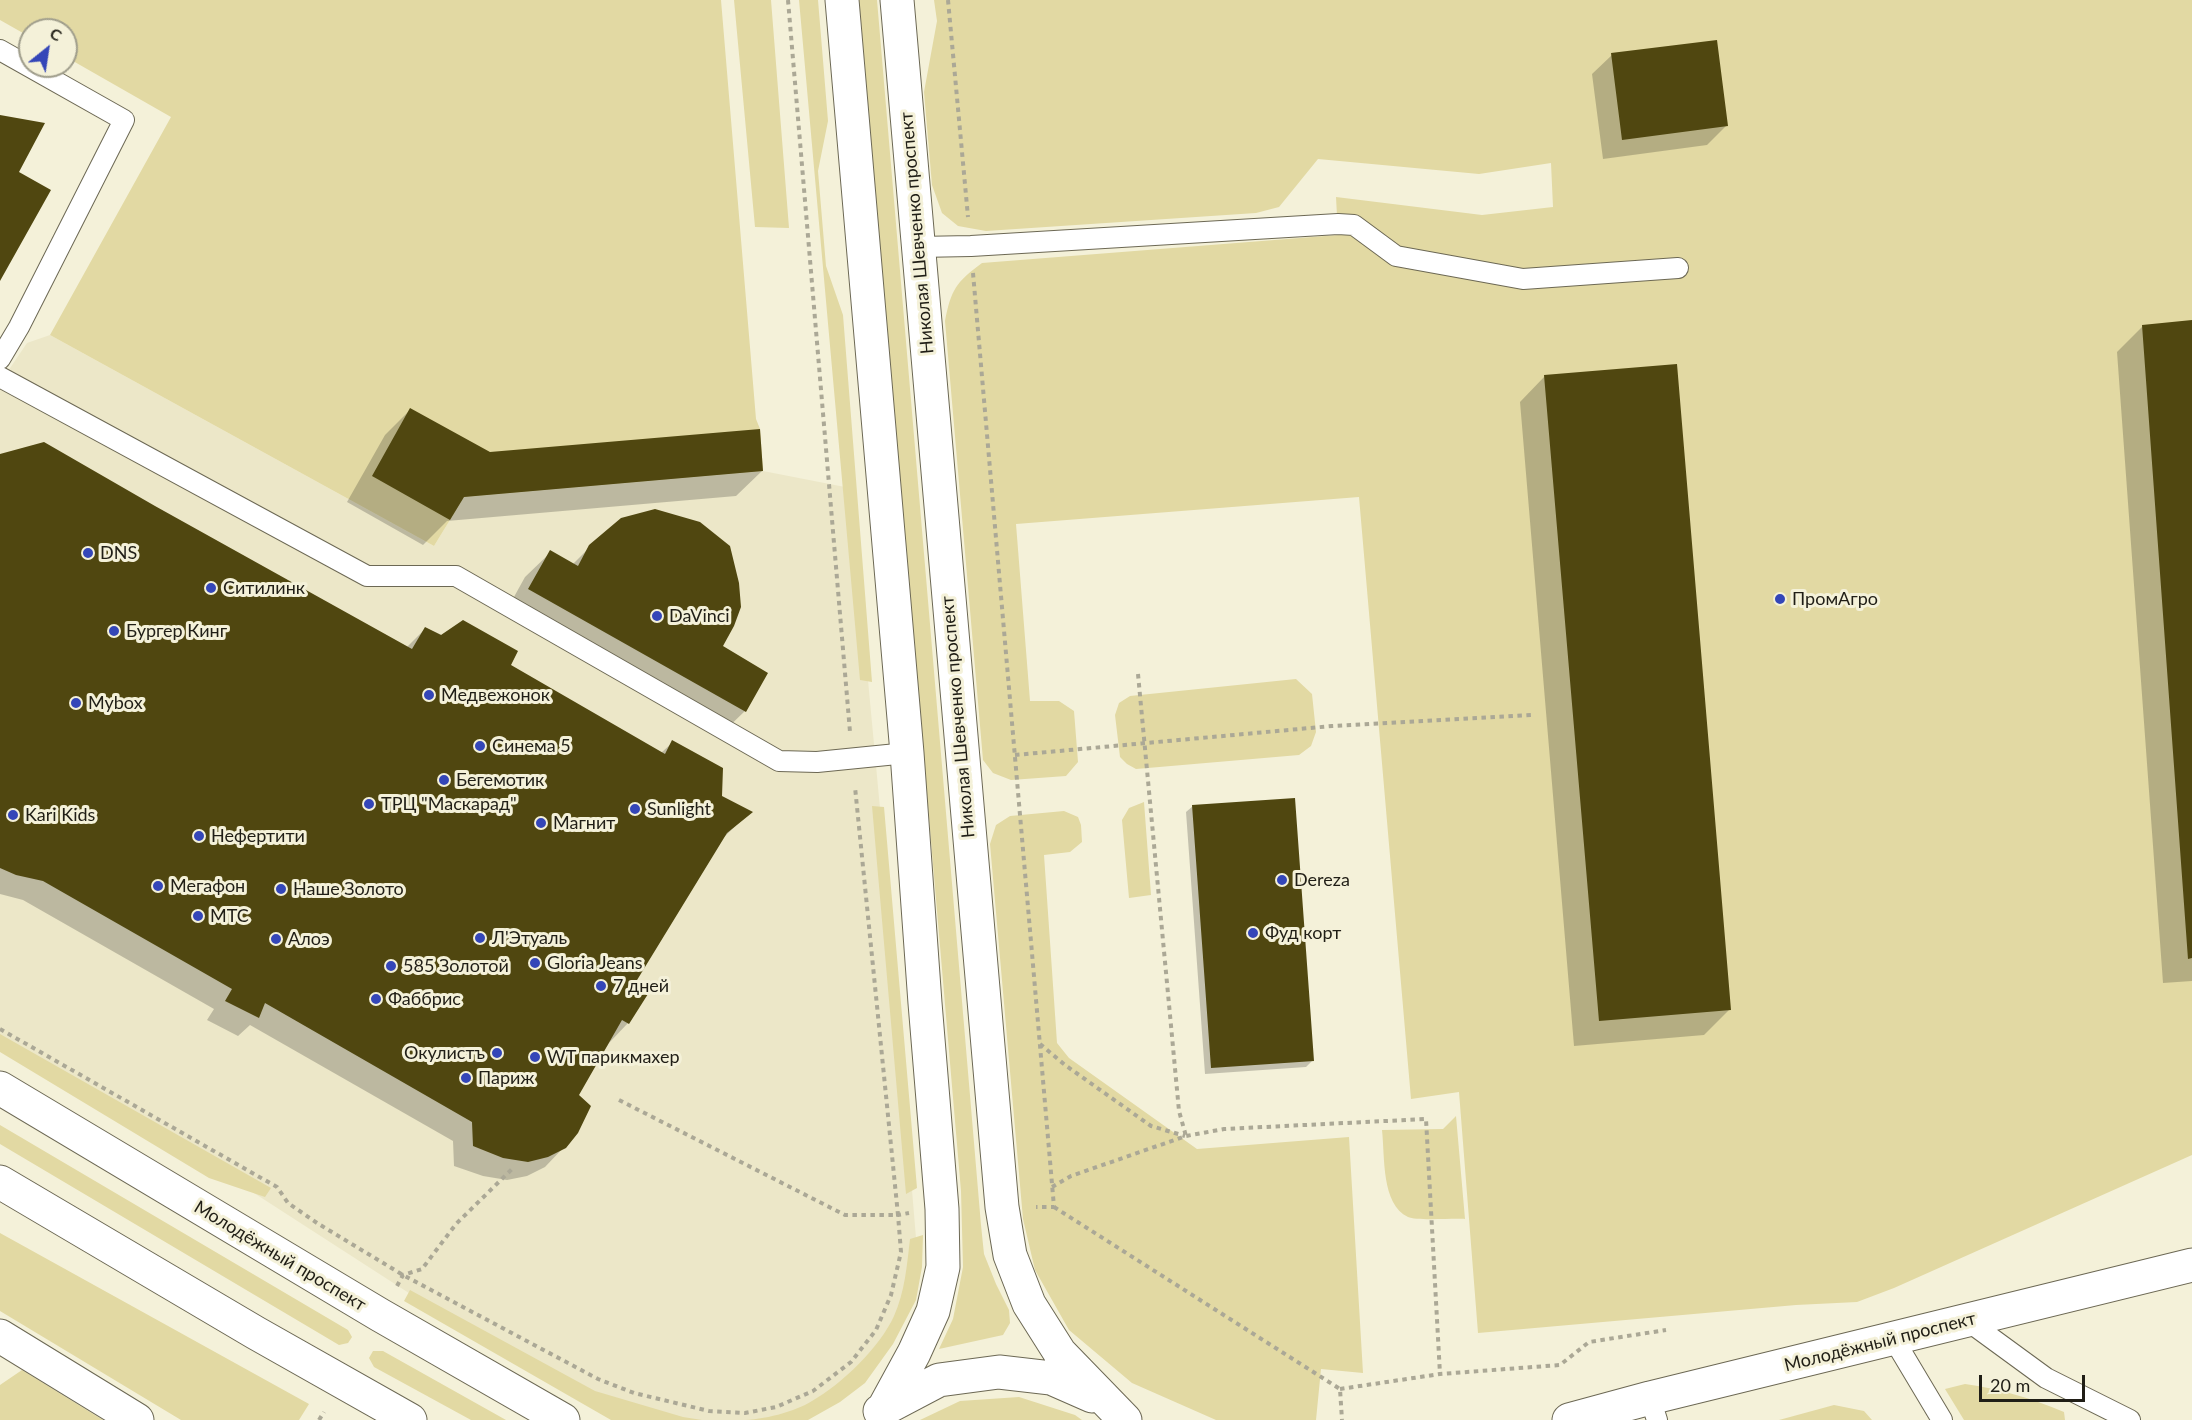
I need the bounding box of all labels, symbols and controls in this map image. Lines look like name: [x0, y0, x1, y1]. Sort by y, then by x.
north arrow: [18, 18, 78, 78]
text: С: [47, 23, 66, 45]
street label: Николая Шевченко проспект: [896, 111, 938, 355]
place label: DNS: [100, 542, 137, 564]
marker: DNS: [81, 546, 95, 560]
place label: Ситилинк: [223, 577, 305, 599]
marker: Ситилинк: [204, 581, 218, 595]
place label: ПромАгро: [1792, 588, 1878, 610]
marker: ПромАгро: [1773, 592, 1787, 606]
street label: Николая Шевченко проспект: [937, 595, 979, 839]
place label: DaVinci: [669, 605, 730, 627]
marker: DaVinci: [650, 609, 664, 623]
place label: Бургер Кинг: [126, 620, 227, 642]
marker: Бургер Кинг: [107, 624, 121, 638]
place label: Медвежонок: [441, 684, 550, 706]
marker: Медвежонок: [422, 688, 436, 702]
place label: Mybox: [88, 692, 143, 714]
marker: Mybox: [69, 696, 83, 710]
place label: Синема 5: [492, 735, 571, 757]
marker: Синема 5: [473, 739, 487, 753]
place label: Бегемотик: [456, 769, 544, 791]
marker: Бегемотик: [437, 773, 451, 787]
place label: ТРЦ "Маскарад": [381, 793, 517, 815]
marker: ТРЦ "Маскарад": [362, 797, 376, 811]
place label: Sunlight: [647, 798, 711, 820]
marker: Sunlight: [628, 802, 642, 816]
place label: Kari Kids: [25, 804, 95, 826]
marker: Kari Kids: [6, 808, 20, 822]
place label: Магнит: [553, 812, 615, 834]
marker: Магнит: [534, 816, 548, 830]
place label: Нефертити: [211, 825, 305, 847]
marker: Нефертити: [192, 829, 206, 843]
place label: Dereza: [1294, 869, 1350, 891]
marker: Dereza: [1275, 873, 1289, 887]
place label: Мегафон: [170, 875, 245, 897]
place label: Наше Золото: [293, 878, 404, 900]
marker: Мегафон: [151, 879, 165, 893]
marker: Наше Золото: [274, 882, 288, 896]
place label: МТС: [210, 905, 249, 927]
marker: МТС: [191, 909, 205, 923]
place label: Фуд корт: [1265, 922, 1341, 944]
marker: Фуд корт: [1246, 926, 1260, 940]
place label: Л'Этуаль: [492, 927, 567, 949]
place label: Алоэ: [288, 928, 330, 950]
marker: Л'Этуаль: [473, 931, 487, 945]
marker: Алоэ: [269, 932, 283, 946]
place label: Gloria Jeans: [547, 952, 643, 974]
place label: 585 Золотой: [403, 955, 509, 977]
marker: Gloria Jeans: [528, 956, 542, 970]
marker: 585 Золотой: [384, 959, 398, 973]
place label: 7 дней: [613, 975, 669, 997]
marker: 7 дней: [594, 979, 608, 993]
place label: Фаббрис: [388, 988, 461, 1010]
marker: Фаббрис: [369, 992, 383, 1006]
place label: Окулистъ: [404, 1042, 485, 1064]
marker: Окулистъ: [490, 1046, 504, 1060]
place label: WT парикмахер: [547, 1046, 679, 1068]
marker: WT парикмахер: [528, 1050, 542, 1064]
place label: Париж: [478, 1067, 535, 1089]
marker: Париж: [459, 1071, 473, 1085]
street label: Молодёжный проспект: [190, 1196, 370, 1316]
street label: Молодёжный проспект: [1782, 1308, 1978, 1376]
scale bar: [1982, 1363, 2088, 1401]
text: 20 m: [1990, 1374, 2030, 1396]

